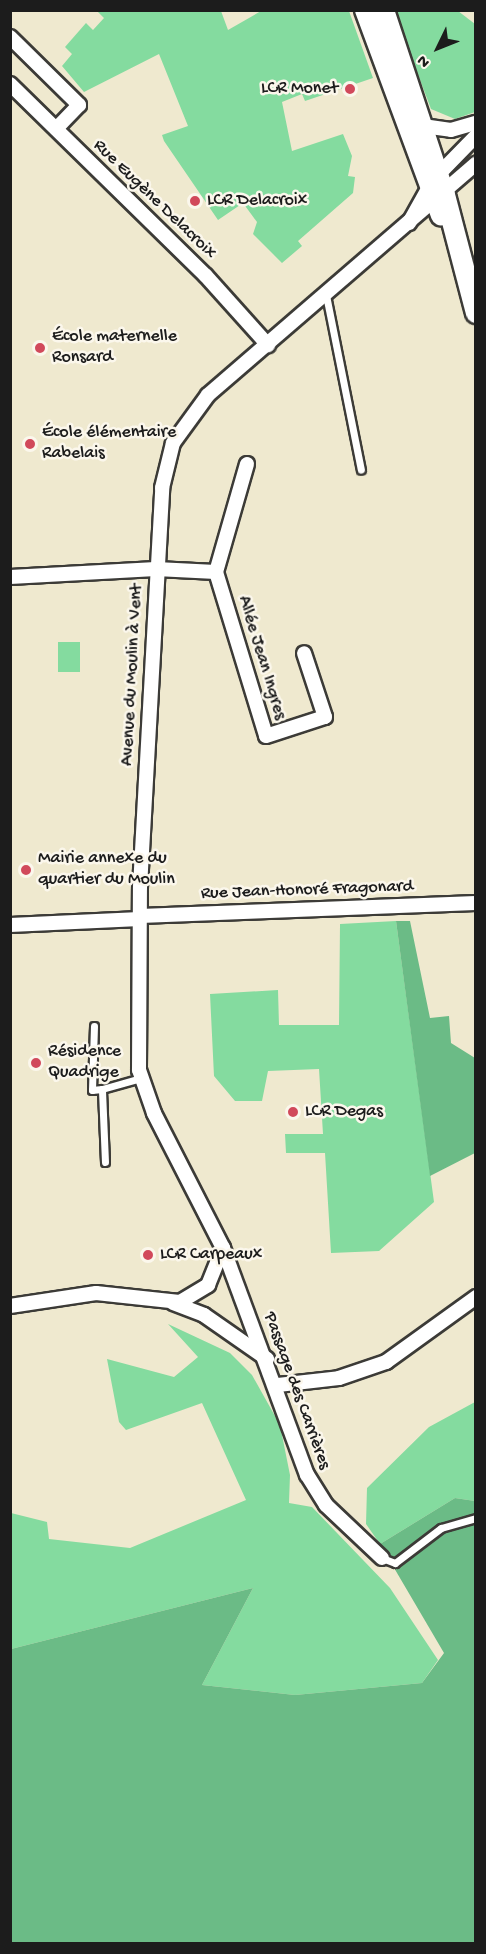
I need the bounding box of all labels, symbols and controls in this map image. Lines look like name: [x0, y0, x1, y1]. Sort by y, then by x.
north arrow: [408, 18, 468, 78]
text: N: [414, 50, 435, 71]
place label: LCR Monet: [261, 78, 338, 100]
marker: LCR Monet: [343, 82, 357, 96]
street label: Rue Eugène Delacroix: [88, 136, 220, 264]
place label: LCR Delacroix: [207, 190, 307, 212]
marker: LCR Delacroix: [188, 194, 202, 208]
place label: École maternelle Ronsard: [52, 327, 177, 370]
marker: École maternelle Ronsard: [33, 341, 47, 355]
place label: École élémentaire Rabelais: [42, 423, 176, 466]
marker: École élémentaire Rabelais: [23, 437, 37, 451]
street label: Avenue du Moulin à Vent: [117, 584, 149, 766]
street label: Allée Jean Ingres: [232, 593, 290, 723]
place label: Mairie annexe du quartier du Moulin: [38, 849, 175, 892]
marker: Mairie annexe du quartier du Moulin: [19, 863, 33, 877]
street label: Rue Jean-Honoré Fragonard: [200, 876, 414, 906]
place label: Résidence Quadrige: [48, 1042, 121, 1084]
marker: Résidence Quadrige: [29, 1056, 43, 1070]
place label: LCR Degas: [305, 1101, 383, 1123]
marker: LCR Degas: [286, 1105, 300, 1119]
place label: LCR Carpeaux: [160, 1244, 262, 1266]
marker: LCR Carpeaux: [141, 1248, 155, 1262]
street label: Passage des Carrières: [258, 1309, 334, 1473]

